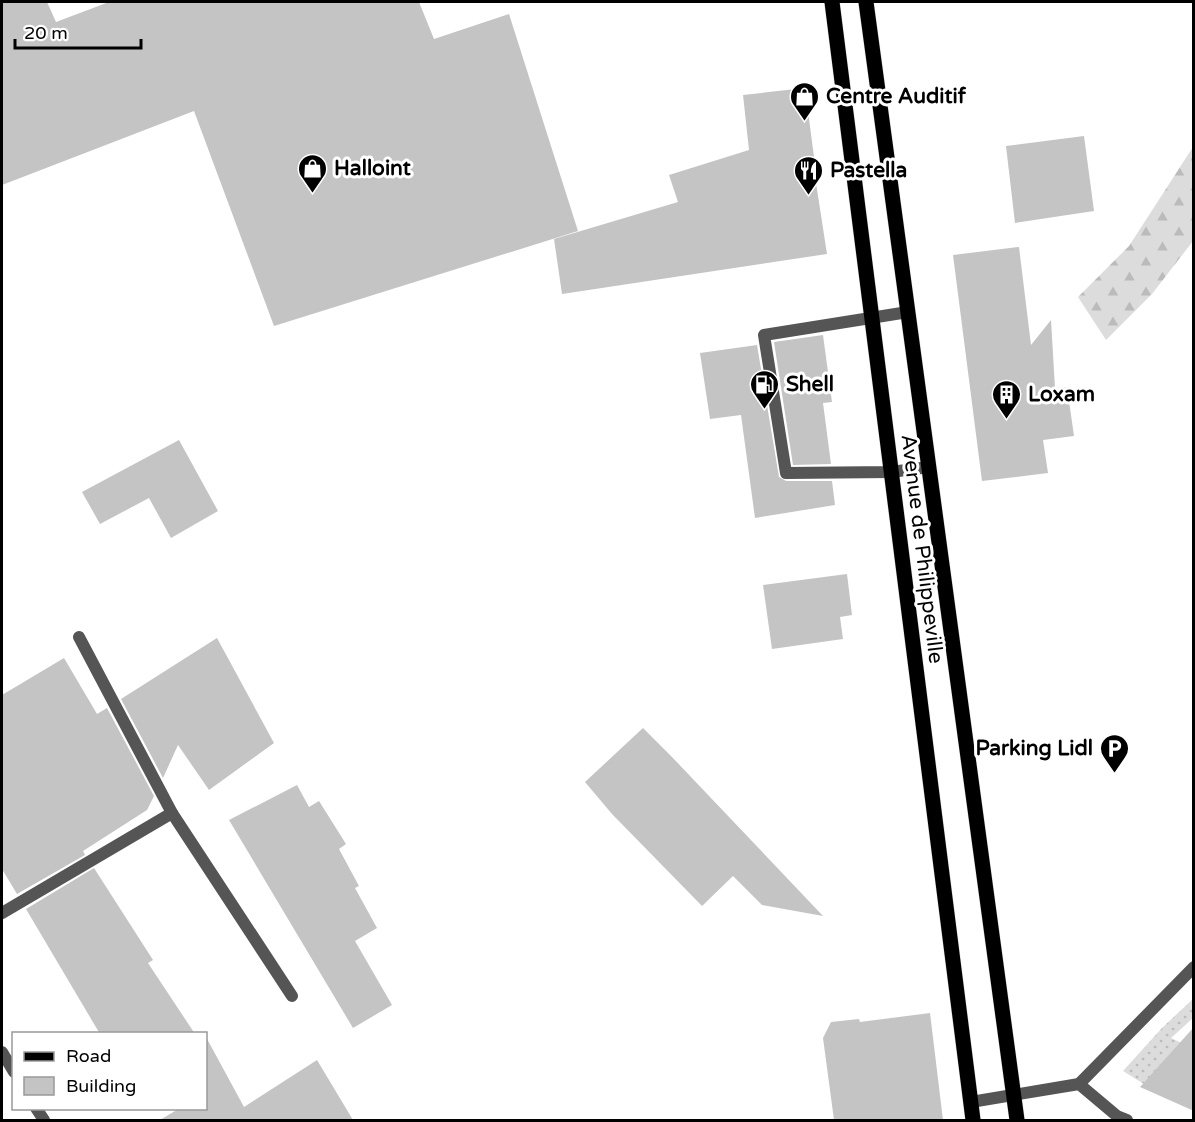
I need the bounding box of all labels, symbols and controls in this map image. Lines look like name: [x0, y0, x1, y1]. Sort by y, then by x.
scale bar: [15, 12, 141, 50]
text: 20 m: [24, 22, 68, 44]
shop icon: Centre Auditif: [789, 80, 821, 122]
place label: Centre Auditif: [826, 84, 967, 109]
shop icon: Halloint: [297, 152, 329, 194]
restaurant icon: Pastella: [793, 154, 825, 196]
place label: Halloint: [334, 156, 411, 181]
place label: Pastella: [830, 158, 907, 183]
fuel station icon: Shell: [749, 368, 781, 410]
place label: Shell: [786, 372, 834, 397]
building icon: Loxam: [991, 378, 1023, 420]
place label: Loxam: [1028, 382, 1095, 407]
street label: Avenue de Philippeville: [896, 433, 948, 665]
parking icon: Parking Lidl: [1098, 732, 1130, 774]
place label: Parking Lidl: [976, 736, 1093, 761]
legend: [12, 1032, 207, 1110]
text: Road: [66, 1045, 111, 1067]
text: Building: [66, 1075, 136, 1097]

